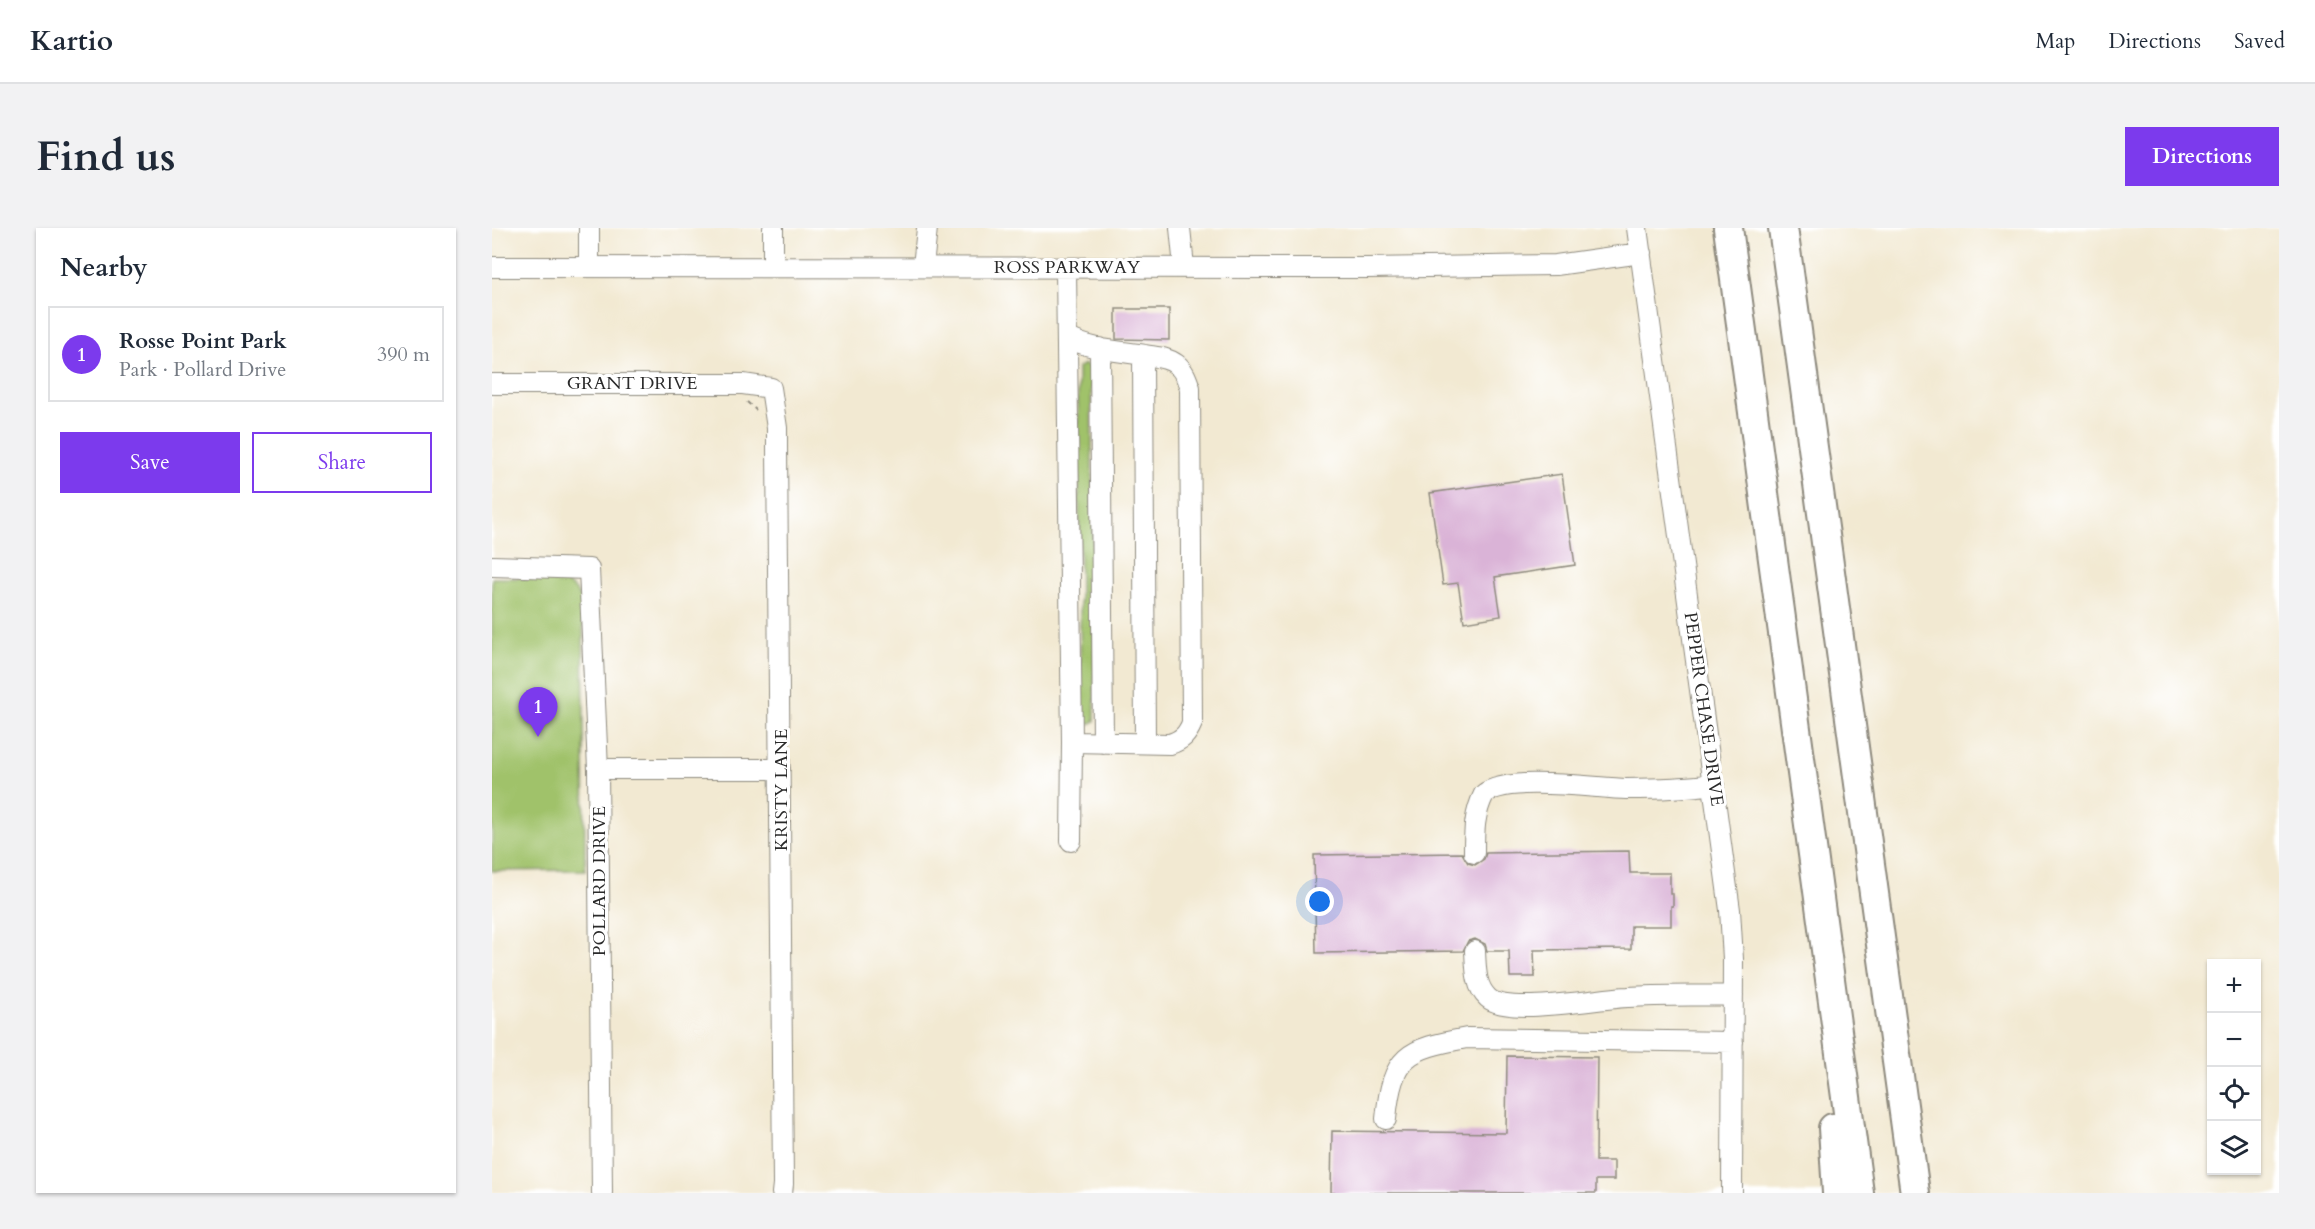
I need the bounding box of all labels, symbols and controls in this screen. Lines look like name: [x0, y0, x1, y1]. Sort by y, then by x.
text: Kartio: [30, 22, 113, 60]
text: Map: [2035, 27, 2075, 56]
text: Directions: [2108, 27, 2201, 56]
text: Saved: [2234, 27, 2285, 56]
button: Directions: [2125, 127, 2279, 186]
text: Find us: [36, 128, 176, 185]
text: Nearby: [60, 250, 148, 285]
street label: ROSS PARKWAY: [994, 255, 1141, 280]
text: Rosse Point Park: [119, 326, 287, 356]
text: 1: [76, 341, 87, 368]
text: 390 m: [377, 341, 430, 368]
text: Park · Pollard Drive: [119, 356, 286, 383]
street label: GRANT DRIVE: [567, 371, 697, 396]
button: Save: [60, 432, 240, 493]
button: Share: [252, 432, 432, 493]
street label: PEPPER CHASE DRIVE: [1678, 610, 1729, 808]
pin: 1: [518, 688, 558, 737]
street label: KRISTY LANE: [769, 729, 794, 851]
street label: POLLARD DRIVE: [587, 806, 612, 956]
your location: [1305, 887, 1334, 916]
map controls: [2207, 959, 2261, 1175]
button: +: [2207, 959, 2261, 1013]
button: −: [2207, 1013, 2261, 1067]
button: locate: [2207, 1067, 2261, 1121]
button: layers: [2207, 1121, 2261, 1175]

